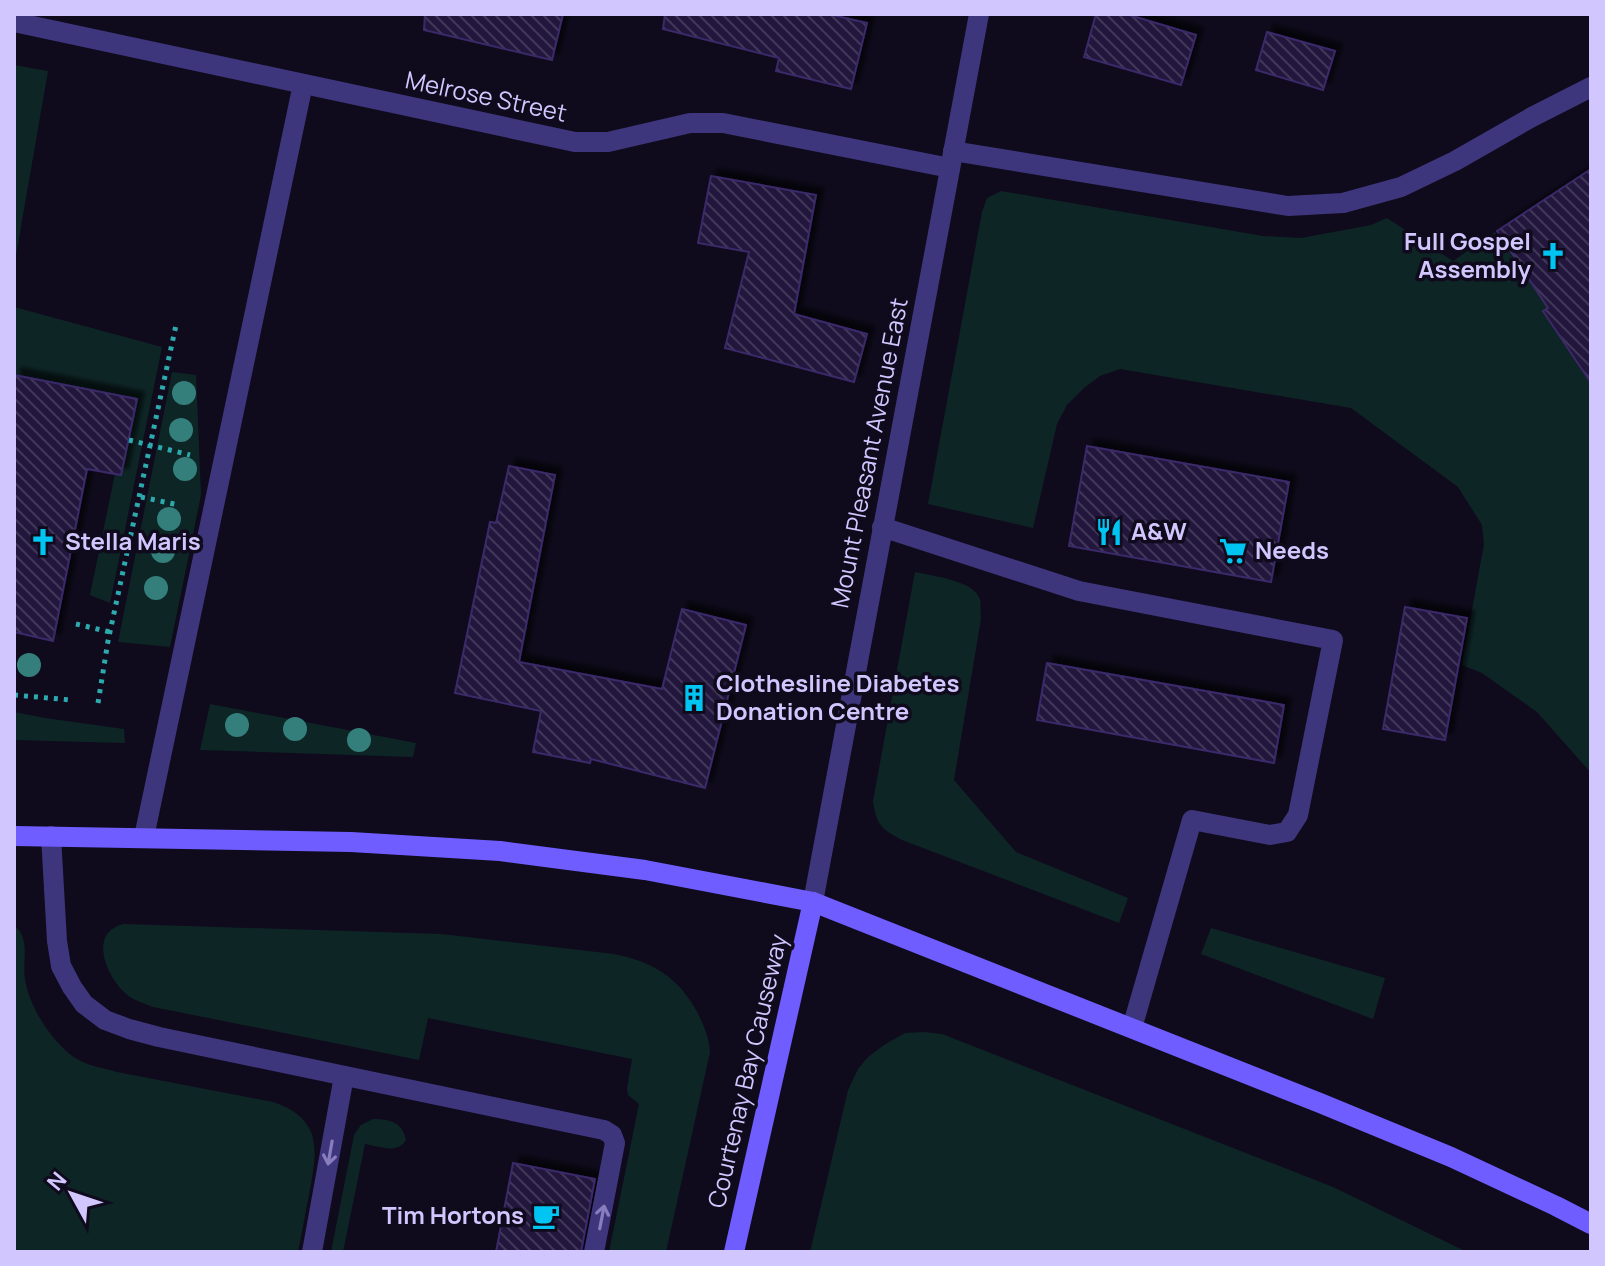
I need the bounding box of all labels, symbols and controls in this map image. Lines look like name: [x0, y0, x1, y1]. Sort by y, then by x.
street label: Melrose Street: [403, 62, 570, 129]
place label: Full Gospel Assembly: [1404, 224, 1532, 285]
church icon: Full Gospel Assembly: [1538, 241, 1568, 271]
street label: Mount Pleasant Avenue East: [822, 295, 915, 611]
place label: A&W: [1131, 514, 1187, 547]
restaurant icon: A&W: [1094, 517, 1124, 547]
place label: Stella Maris: [65, 524, 201, 557]
church icon: Stella Maris: [28, 527, 58, 557]
place label: Needs: [1255, 533, 1329, 566]
supermarket icon: Needs: [1218, 536, 1248, 566]
place label: Clothesline Diabetes Donation Centre: [716, 666, 959, 727]
building icon: Clothesline Diabetes Donation Centre: [679, 683, 709, 713]
street label: Courtenay Bay Causeway: [699, 930, 794, 1211]
one-way arrow: [322, 1139, 337, 1165]
north arrow: [32, 1154, 112, 1234]
text: N: [40, 1165, 73, 1197]
place label: Tim Hortons: [382, 1198, 524, 1231]
cafe icon: Tim Hortons: [531, 1201, 561, 1231]
one-way arrow: [595, 1205, 610, 1230]

